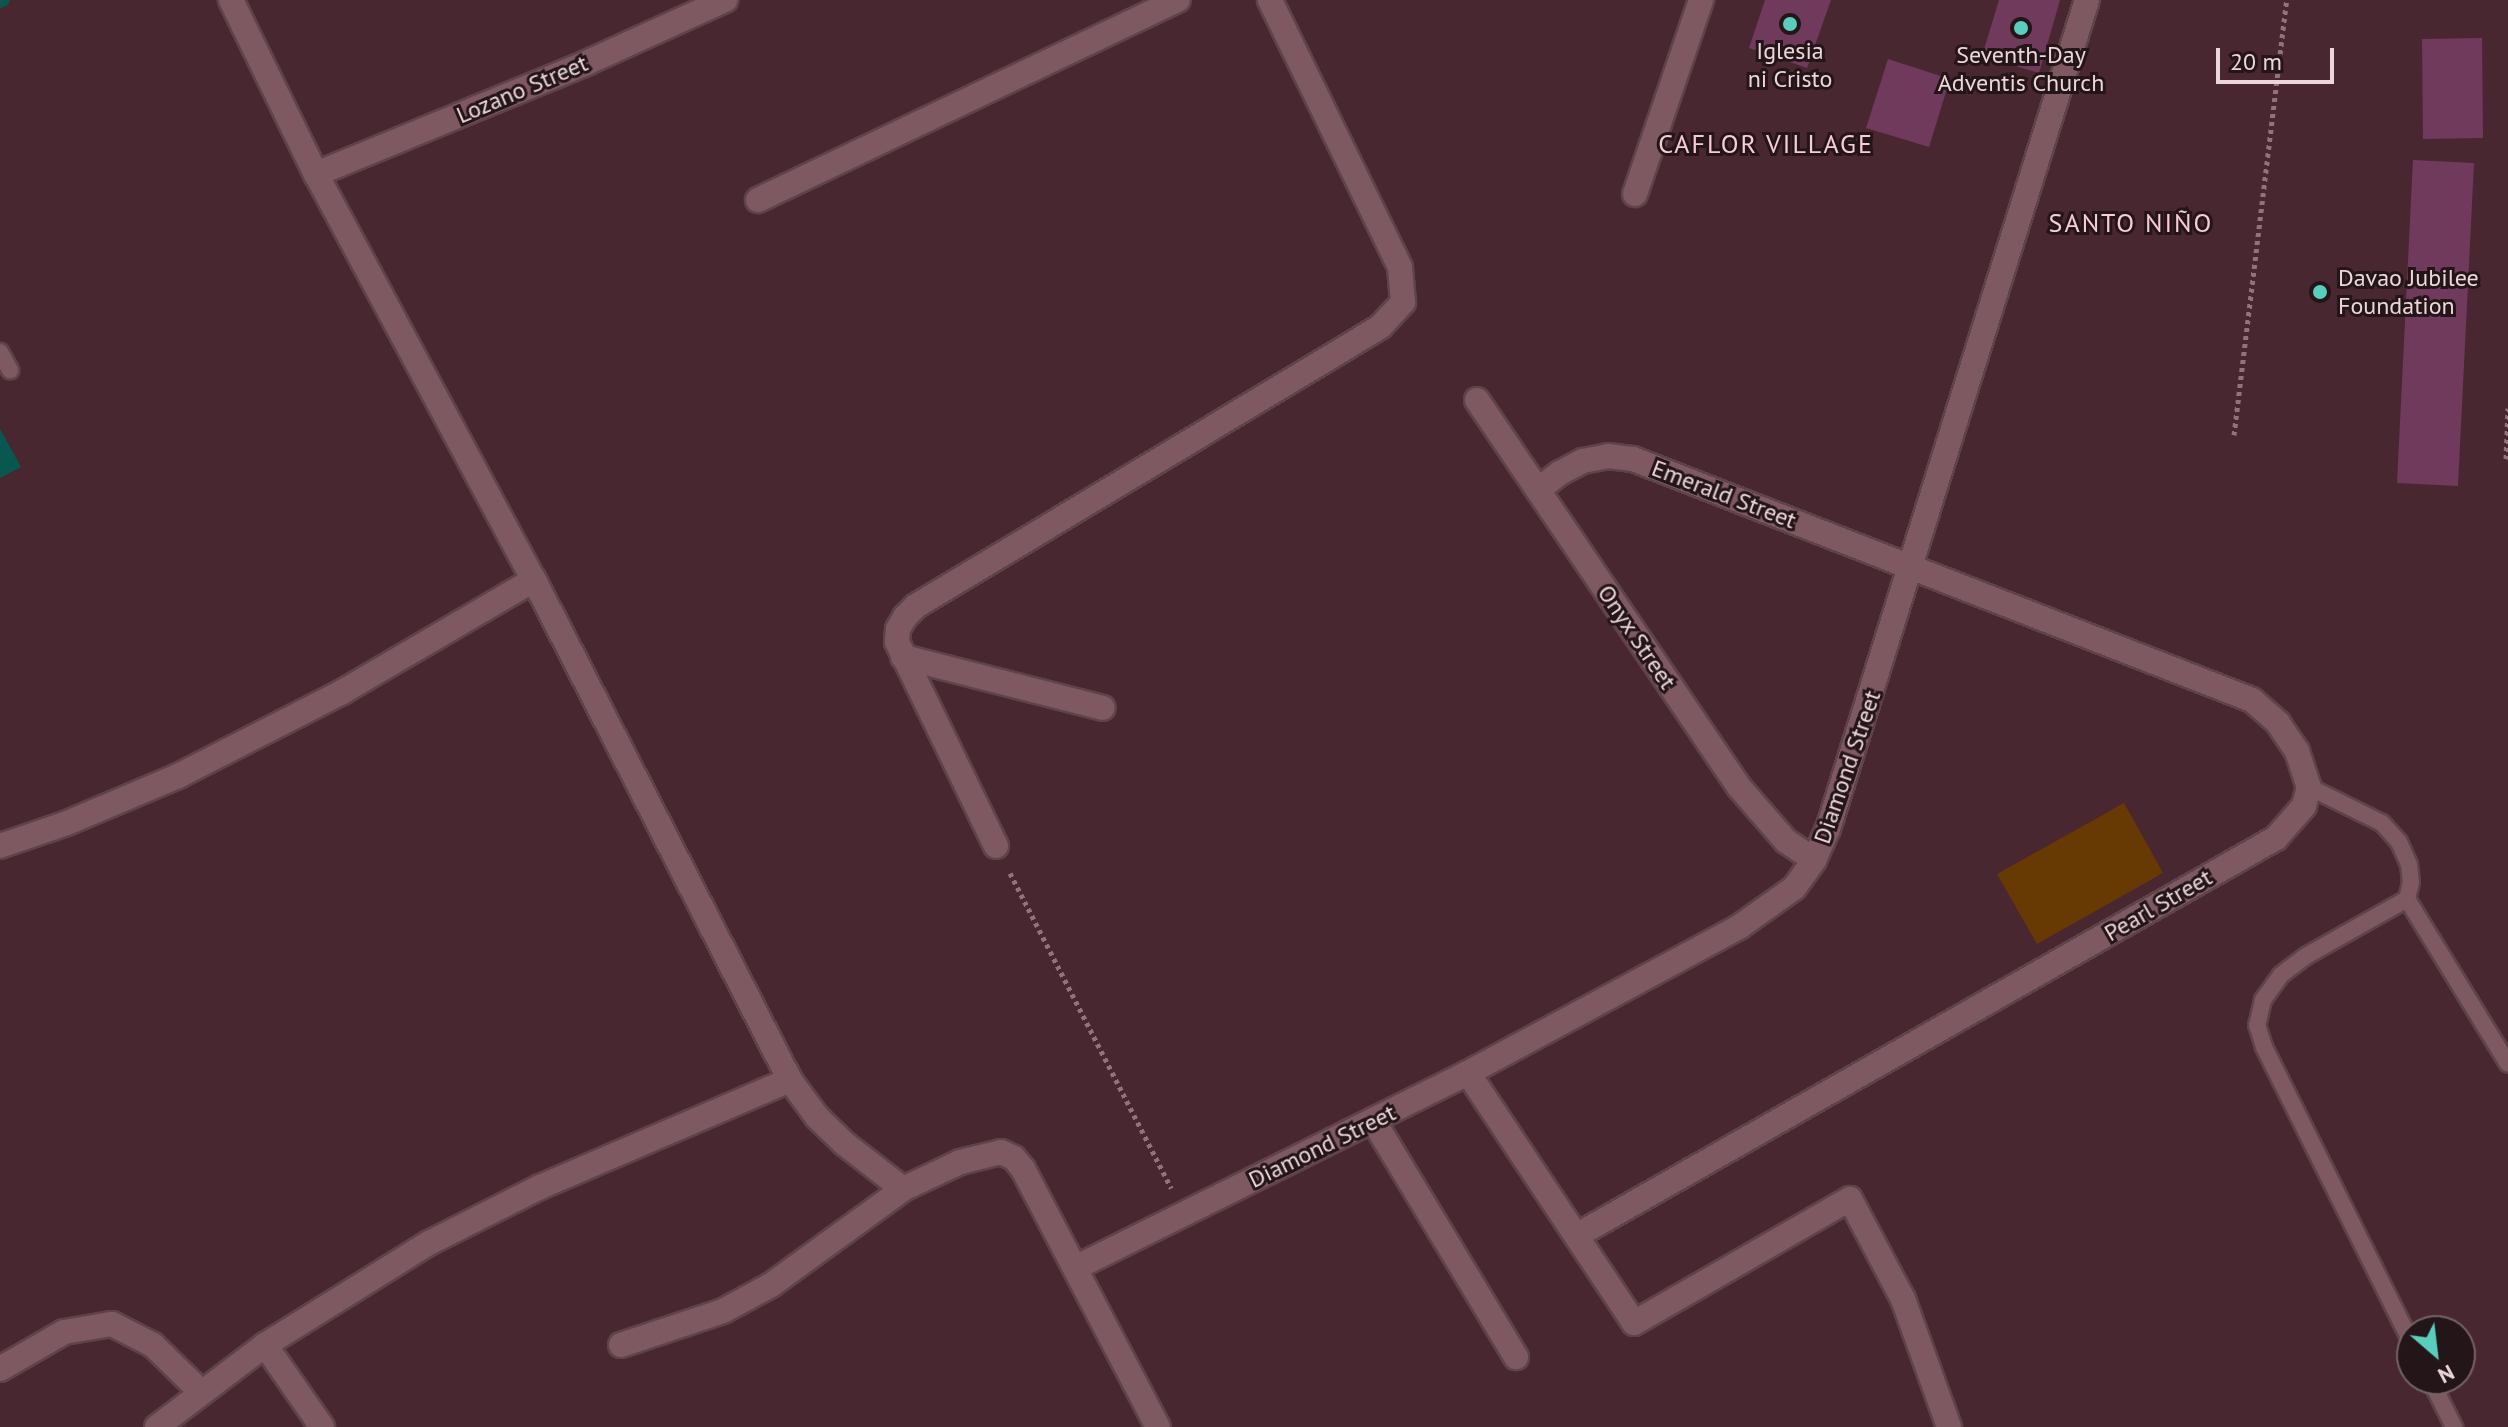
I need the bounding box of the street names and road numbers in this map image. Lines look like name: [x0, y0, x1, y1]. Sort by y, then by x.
street label: Lozano Street: [452, 48, 592, 130]
street label: Emerald Street: [1648, 453, 1800, 535]
street label: Onyx Street: [1591, 579, 1683, 695]
street label: Diamond Street: [1807, 687, 1887, 847]
street label: Pearl Street: [2099, 863, 2217, 947]
street label: Diamond Street: [1244, 1098, 1400, 1194]

